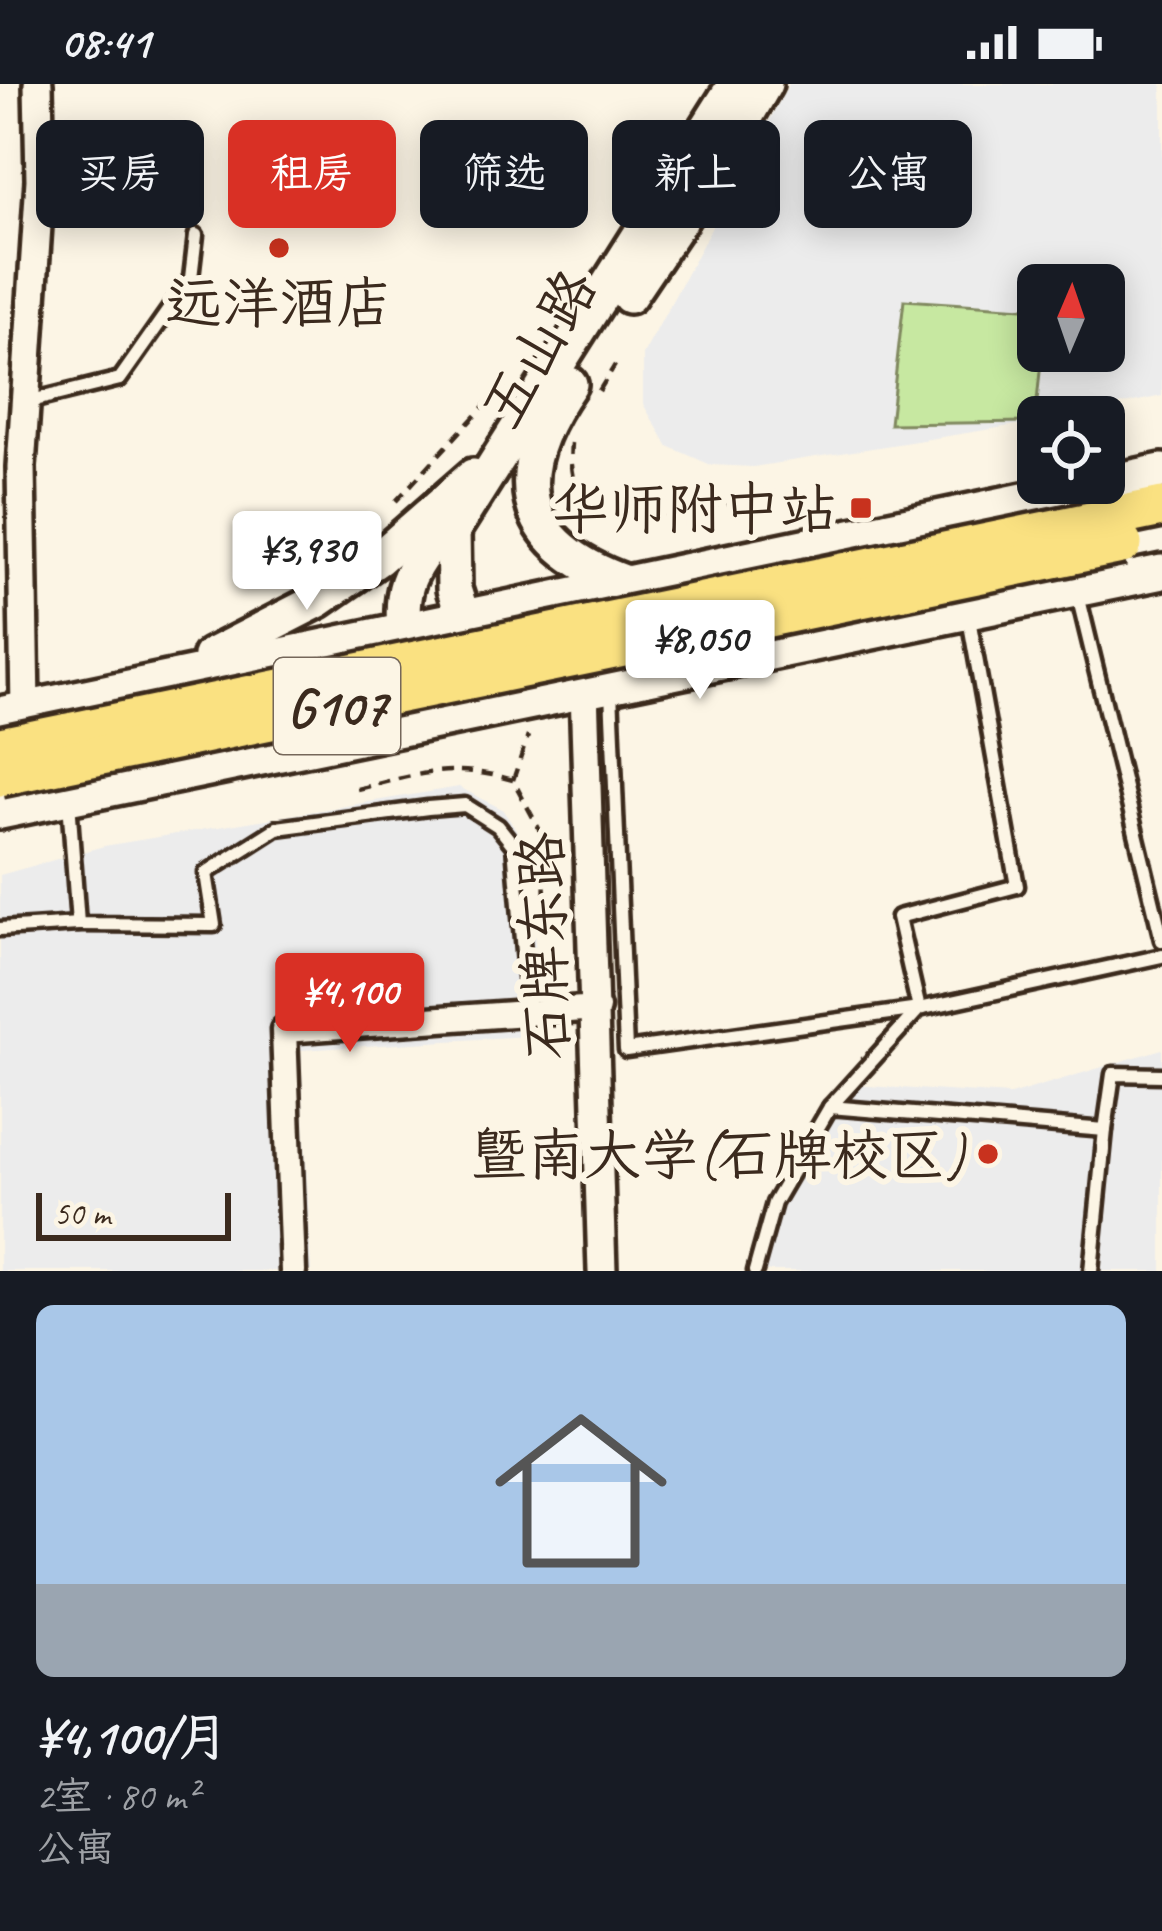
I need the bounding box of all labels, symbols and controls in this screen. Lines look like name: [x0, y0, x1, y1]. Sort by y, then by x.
text: 08:41: [60, 14, 150, 71]
chip: 买房: [36, 120, 204, 228]
chip: 租房: [228, 120, 396, 228]
chip: 筛选: [420, 120, 588, 228]
chip: 新上: [612, 120, 780, 228]
chip: 公寓: [804, 120, 972, 228]
marker: 远洋酒店: [266, 235, 292, 261]
street label: 五山路: [465, 256, 613, 441]
north arrow: [1017, 264, 1125, 372]
map controls: [1017, 264, 1125, 504]
place label: 远洋酒店: [165, 267, 393, 339]
button: locate: [1017, 396, 1125, 504]
place label: 华师附中站: [552, 473, 837, 545]
marker: 华师附中站: [848, 495, 874, 521]
pin: ¥3,930: [209, 511, 405, 613]
text: ¥3,930: [259, 525, 355, 574]
pin: ¥8,050: [602, 600, 798, 702]
text: ¥8,050: [653, 614, 747, 663]
road number: G107: [274, 658, 400, 754]
street label: 石牌东路: [504, 831, 584, 1061]
pin: ¥4,100: [252, 953, 448, 1055]
text: ¥4,100: [302, 967, 398, 1016]
place label: 暨南大学(石牌校区): [470, 1119, 967, 1191]
marker: 暨南大学(石牌校区): [975, 1141, 1001, 1167]
scale bar: [36, 1187, 231, 1240]
text: 50 m: [54, 1193, 110, 1235]
icon: home: [473, 1383, 689, 1599]
text: ¥4,100/月: [36, 1705, 229, 1769]
text: 2室 · 80 m²: [36, 1772, 198, 1821]
text: 公寓: [36, 1824, 114, 1873]

